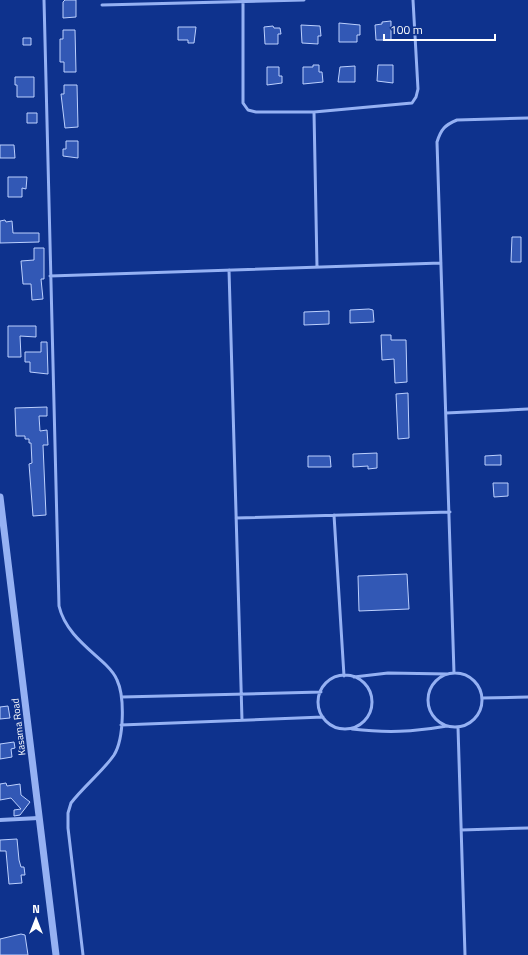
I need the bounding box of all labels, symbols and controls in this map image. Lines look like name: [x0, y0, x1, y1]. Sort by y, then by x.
scale bar: [384, 16, 495, 42]
text: 100 m: [390, 20, 423, 39]
street label: Kasama Road: [8, 697, 29, 756]
north arrow: [16, 899, 56, 939]
text: N: [32, 901, 40, 917]

